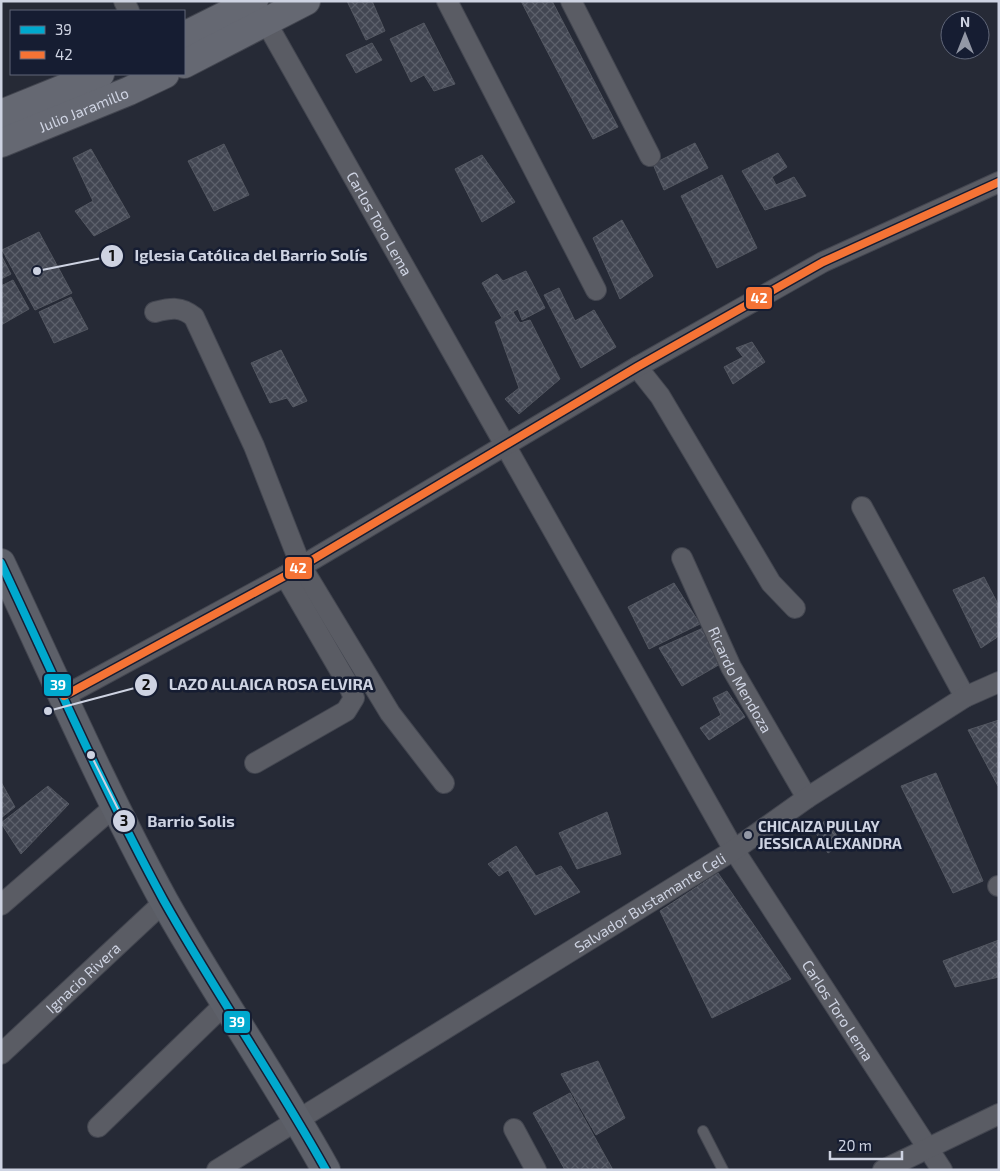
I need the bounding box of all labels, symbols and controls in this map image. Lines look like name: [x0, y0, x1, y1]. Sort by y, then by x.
legend: [10, 10, 185, 75]
north arrow: [940, 10, 990, 60]
text: N: [960, 13, 970, 30]
text: 39: [55, 20, 72, 38]
text: 42: [55, 45, 73, 63]
street label: Julio Jaramillo: [36, 83, 131, 136]
street label: Carlos Toro Lema: [343, 168, 416, 279]
callout: Iglesia Católica del Barrio Solís: [99, 240, 378, 271]
text: Iglesia Católica del Barrio Solís: [135, 245, 367, 264]
text: 1: [109, 246, 115, 264]
line badge: 42: [745, 286, 773, 310]
text: 42: [750, 289, 768, 306]
line badge: 42: [284, 556, 313, 580]
text: 42: [289, 559, 307, 576]
street label: Ricardo Mendoza: [705, 624, 776, 736]
callout: LAZO ALLAICA ROSA ELVIRA: [133, 669, 384, 700]
line badge: 39: [43, 673, 72, 697]
text: LAZO ALLAICA ROSA ELVIRA: [169, 674, 374, 693]
text: 2: [142, 675, 151, 693]
text: 39: [50, 676, 66, 693]
callout: Barrio Solis: [112, 805, 244, 836]
text: 3: [120, 811, 128, 829]
text: Barrio Solis: [147, 811, 235, 830]
place label: CHICAIZA PULLAY JESSICA ALEXANDRA: [758, 817, 902, 852]
marker: CHICAIZA PULLAY JESSICA ALEXANDRA: [742, 829, 754, 841]
street label: Salvador Bustamante Celi: [571, 848, 729, 956]
street label: Ignacio Rivera: [42, 938, 124, 1017]
street label: Carlos Toro Lema: [799, 956, 878, 1064]
line badge: 39: [223, 1010, 251, 1034]
text: 39: [229, 1013, 245, 1030]
scale bar: [830, 1128, 902, 1160]
text: 20 m: [838, 1136, 872, 1154]

